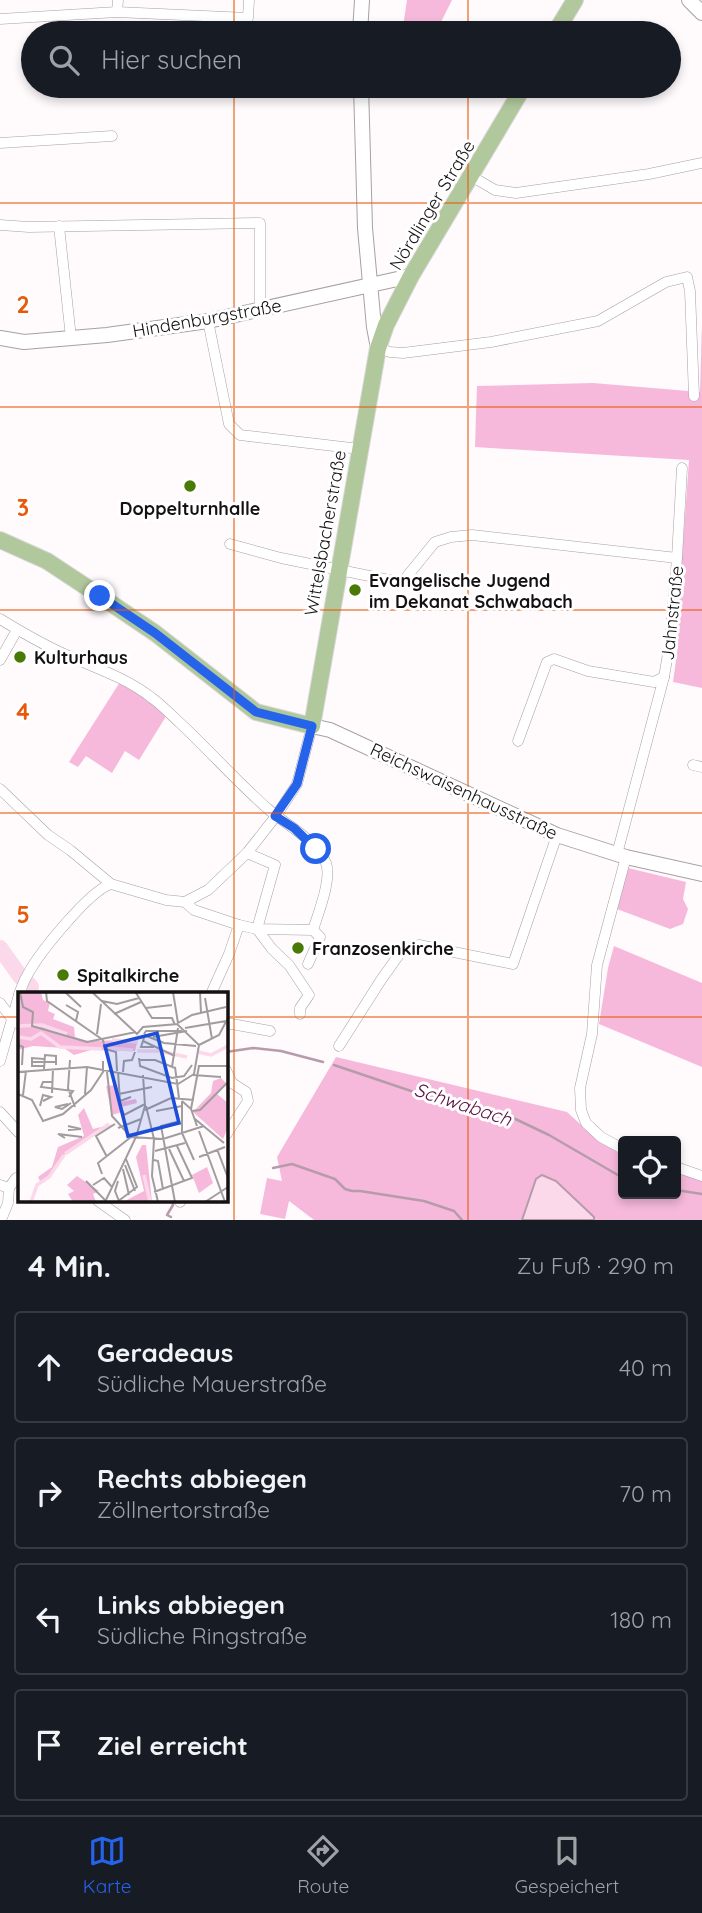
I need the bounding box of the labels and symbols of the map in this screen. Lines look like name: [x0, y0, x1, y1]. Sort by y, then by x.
street label: Nördlinger Straße: [384, 136, 480, 274]
text: 2: [16, 290, 30, 319]
street label: Hindenburgstraße: [131, 294, 283, 342]
street label: Wittelsbacherstraße: [299, 448, 351, 618]
marker: Doppelturnhalle: [182, 478, 198, 494]
text: 3: [17, 493, 29, 522]
place label: Doppelturnhalle: [120, 497, 260, 520]
street label: Jahnstraße: [656, 565, 688, 661]
place label: Evangelische Jugend im Dekanat Schwabach: [369, 569, 573, 613]
route end: [84, 580, 115, 611]
marker: Evangelische Jugend im Dekanat Schwabach: [347, 582, 363, 598]
place label: Kulturhaus: [34, 646, 128, 669]
marker: Kulturhaus: [12, 649, 28, 665]
text: 4: [16, 697, 30, 726]
street label: Reichswaisenhausstraße: [367, 737, 561, 845]
route start: [300, 833, 331, 864]
text: 5: [16, 900, 30, 929]
place label: Franzosenkirche: [312, 937, 454, 960]
marker: Franzosenkirche: [290, 940, 306, 956]
place label: Spitalkirche: [77, 964, 179, 987]
marker: Spitalkirche: [55, 967, 71, 983]
inset map: [18, 992, 228, 1202]
water label: Schwabach: [411, 1077, 516, 1131]

